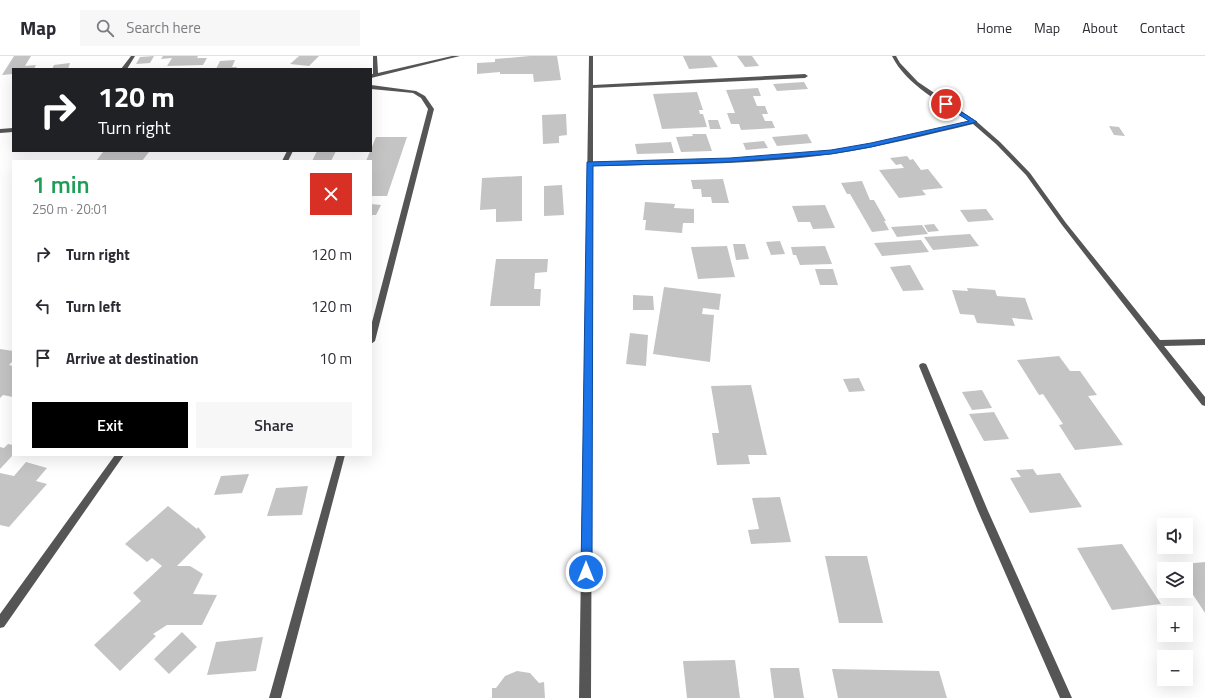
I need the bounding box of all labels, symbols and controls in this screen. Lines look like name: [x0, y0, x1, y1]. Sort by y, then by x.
search box: [80, 10, 360, 46]
text: Map: [20, 13, 56, 42]
text: Search here: [126, 16, 201, 39]
icon: search: [94, 17, 116, 39]
text: Home: [977, 17, 1012, 38]
text: Map: [1034, 17, 1060, 38]
text: About: [1082, 17, 1118, 38]
text: Contact: [1140, 17, 1185, 38]
text: 120 m: [98, 75, 175, 118]
icon: right: [32, 84, 84, 136]
pin: [929, 87, 963, 121]
icon: arrive: [935, 93, 957, 115]
text: Turn right: [98, 114, 171, 141]
text: 1 min: [32, 166, 90, 202]
button: close: [310, 173, 352, 215]
text: 250 m · 20:01: [32, 199, 108, 219]
icon: right: [32, 243, 54, 265]
text: Turn right: [66, 243, 130, 266]
text: 120 m: [311, 243, 352, 266]
icon: left: [32, 295, 54, 317]
text: Turn left: [66, 295, 121, 318]
text: 120 m: [311, 295, 352, 318]
icon: arrive: [32, 347, 54, 369]
text: Arrive at destination: [66, 347, 199, 370]
text: 10 m: [319, 347, 352, 370]
button: Exit: [32, 402, 188, 448]
button: Share: [196, 402, 352, 448]
map controls: [1157, 518, 1193, 686]
button: sound: [1157, 518, 1193, 554]
position arrow: [565, 551, 607, 593]
button: layers: [1157, 562, 1193, 598]
button: +: [1157, 606, 1193, 642]
button: −: [1157, 650, 1193, 686]

